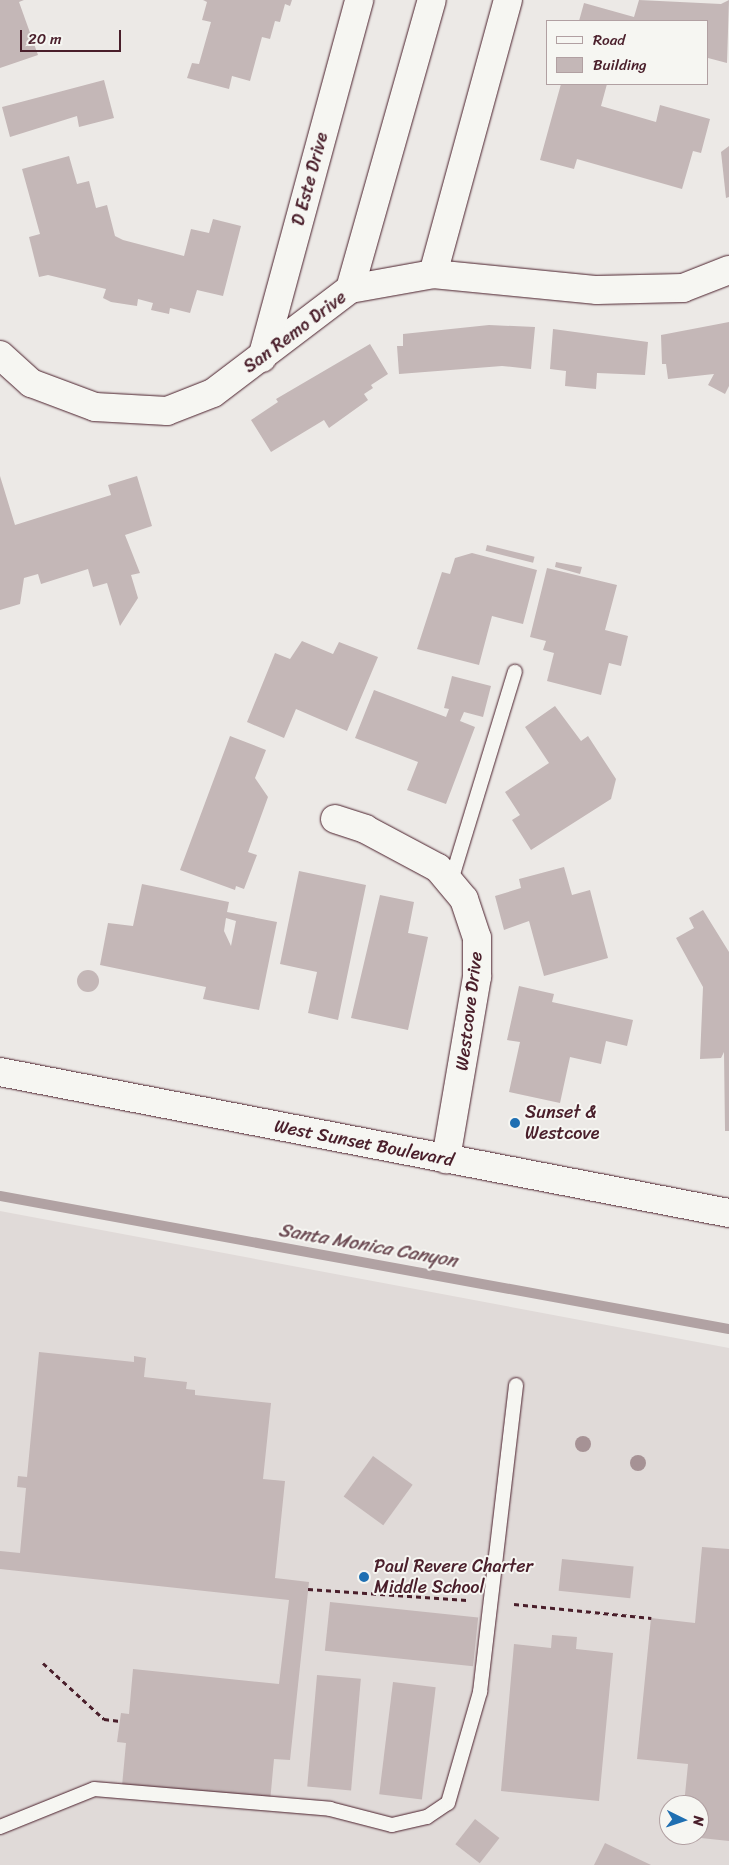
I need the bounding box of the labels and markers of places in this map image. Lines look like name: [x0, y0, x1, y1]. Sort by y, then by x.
place label: Sunset & Westcove: [525, 1102, 599, 1144]
marker: Sunset & Westcove: [509, 1117, 521, 1129]
place label: Paul Revere Charter Middle School: [374, 1556, 533, 1598]
marker: Paul Revere Charter Middle School: [358, 1571, 370, 1583]

